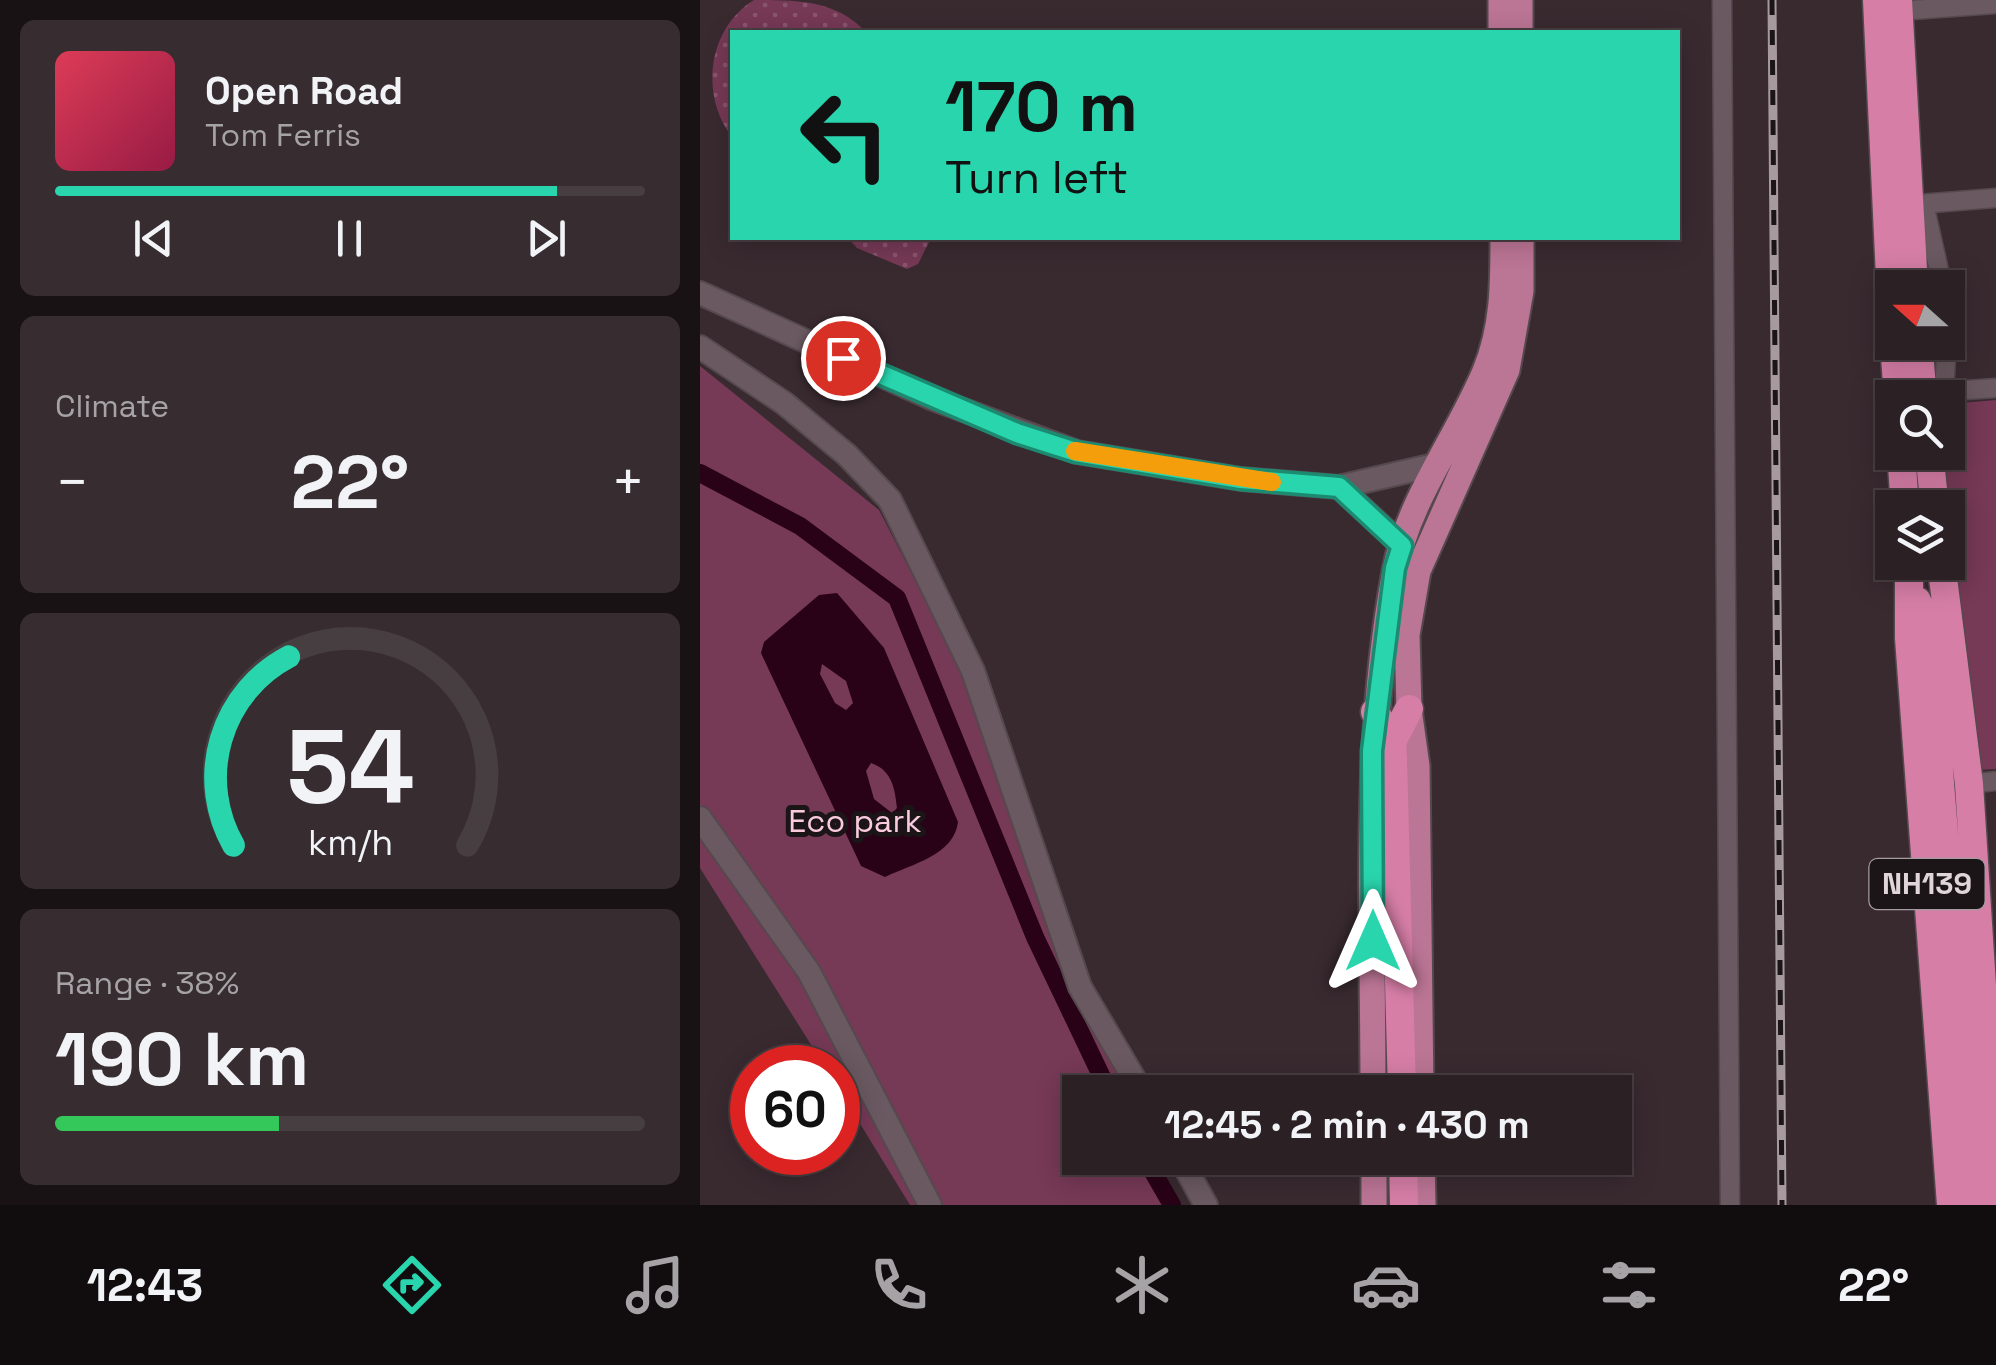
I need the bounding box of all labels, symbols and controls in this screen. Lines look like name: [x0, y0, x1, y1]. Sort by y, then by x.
text: 170 m: [945, 62, 1138, 151]
text: Open Road: [205, 67, 403, 115]
icon: left: [780, 70, 910, 200]
text: Tom Ferris: [205, 115, 361, 155]
text: Turn left: [945, 149, 1128, 206]
icon: previous: [126, 211, 181, 266]
icon: pause: [322, 211, 377, 266]
icon: next: [519, 211, 574, 266]
north arrow: [1875, 270, 1965, 360]
map controls: [1875, 270, 1965, 580]
pin: [801, 316, 886, 401]
icon: arrive: [816, 331, 871, 386]
button: search: [1875, 380, 1965, 470]
text: Climate: [55, 386, 169, 426]
text: 22°: [291, 434, 409, 530]
text: −: [55, 447, 89, 517]
text: +: [611, 447, 645, 517]
button: layers: [1875, 490, 1965, 580]
text: 54: [286, 701, 414, 833]
park label: Eco park: [788, 801, 922, 841]
text: km/h: [307, 820, 393, 865]
road number: NH139: [1870, 859, 1984, 909]
position arrow: [1321, 889, 1425, 993]
text: Range · 38%: [55, 963, 239, 1003]
text: 190 km: [55, 1011, 309, 1107]
speed limit sign: 60: [730, 1045, 860, 1175]
text: 12:45 · 2 min · 430 m: [1164, 1101, 1530, 1149]
icon: directions: [377, 1250, 447, 1320]
icon: music: [620, 1250, 690, 1320]
icon: phone: [864, 1250, 934, 1320]
icon: climate: [1107, 1250, 1177, 1320]
icon: car: [1351, 1250, 1421, 1320]
icon: filters: [1594, 1250, 1664, 1320]
text: 12:43: [87, 1257, 203, 1314]
text: 22°: [1838, 1257, 1909, 1314]

